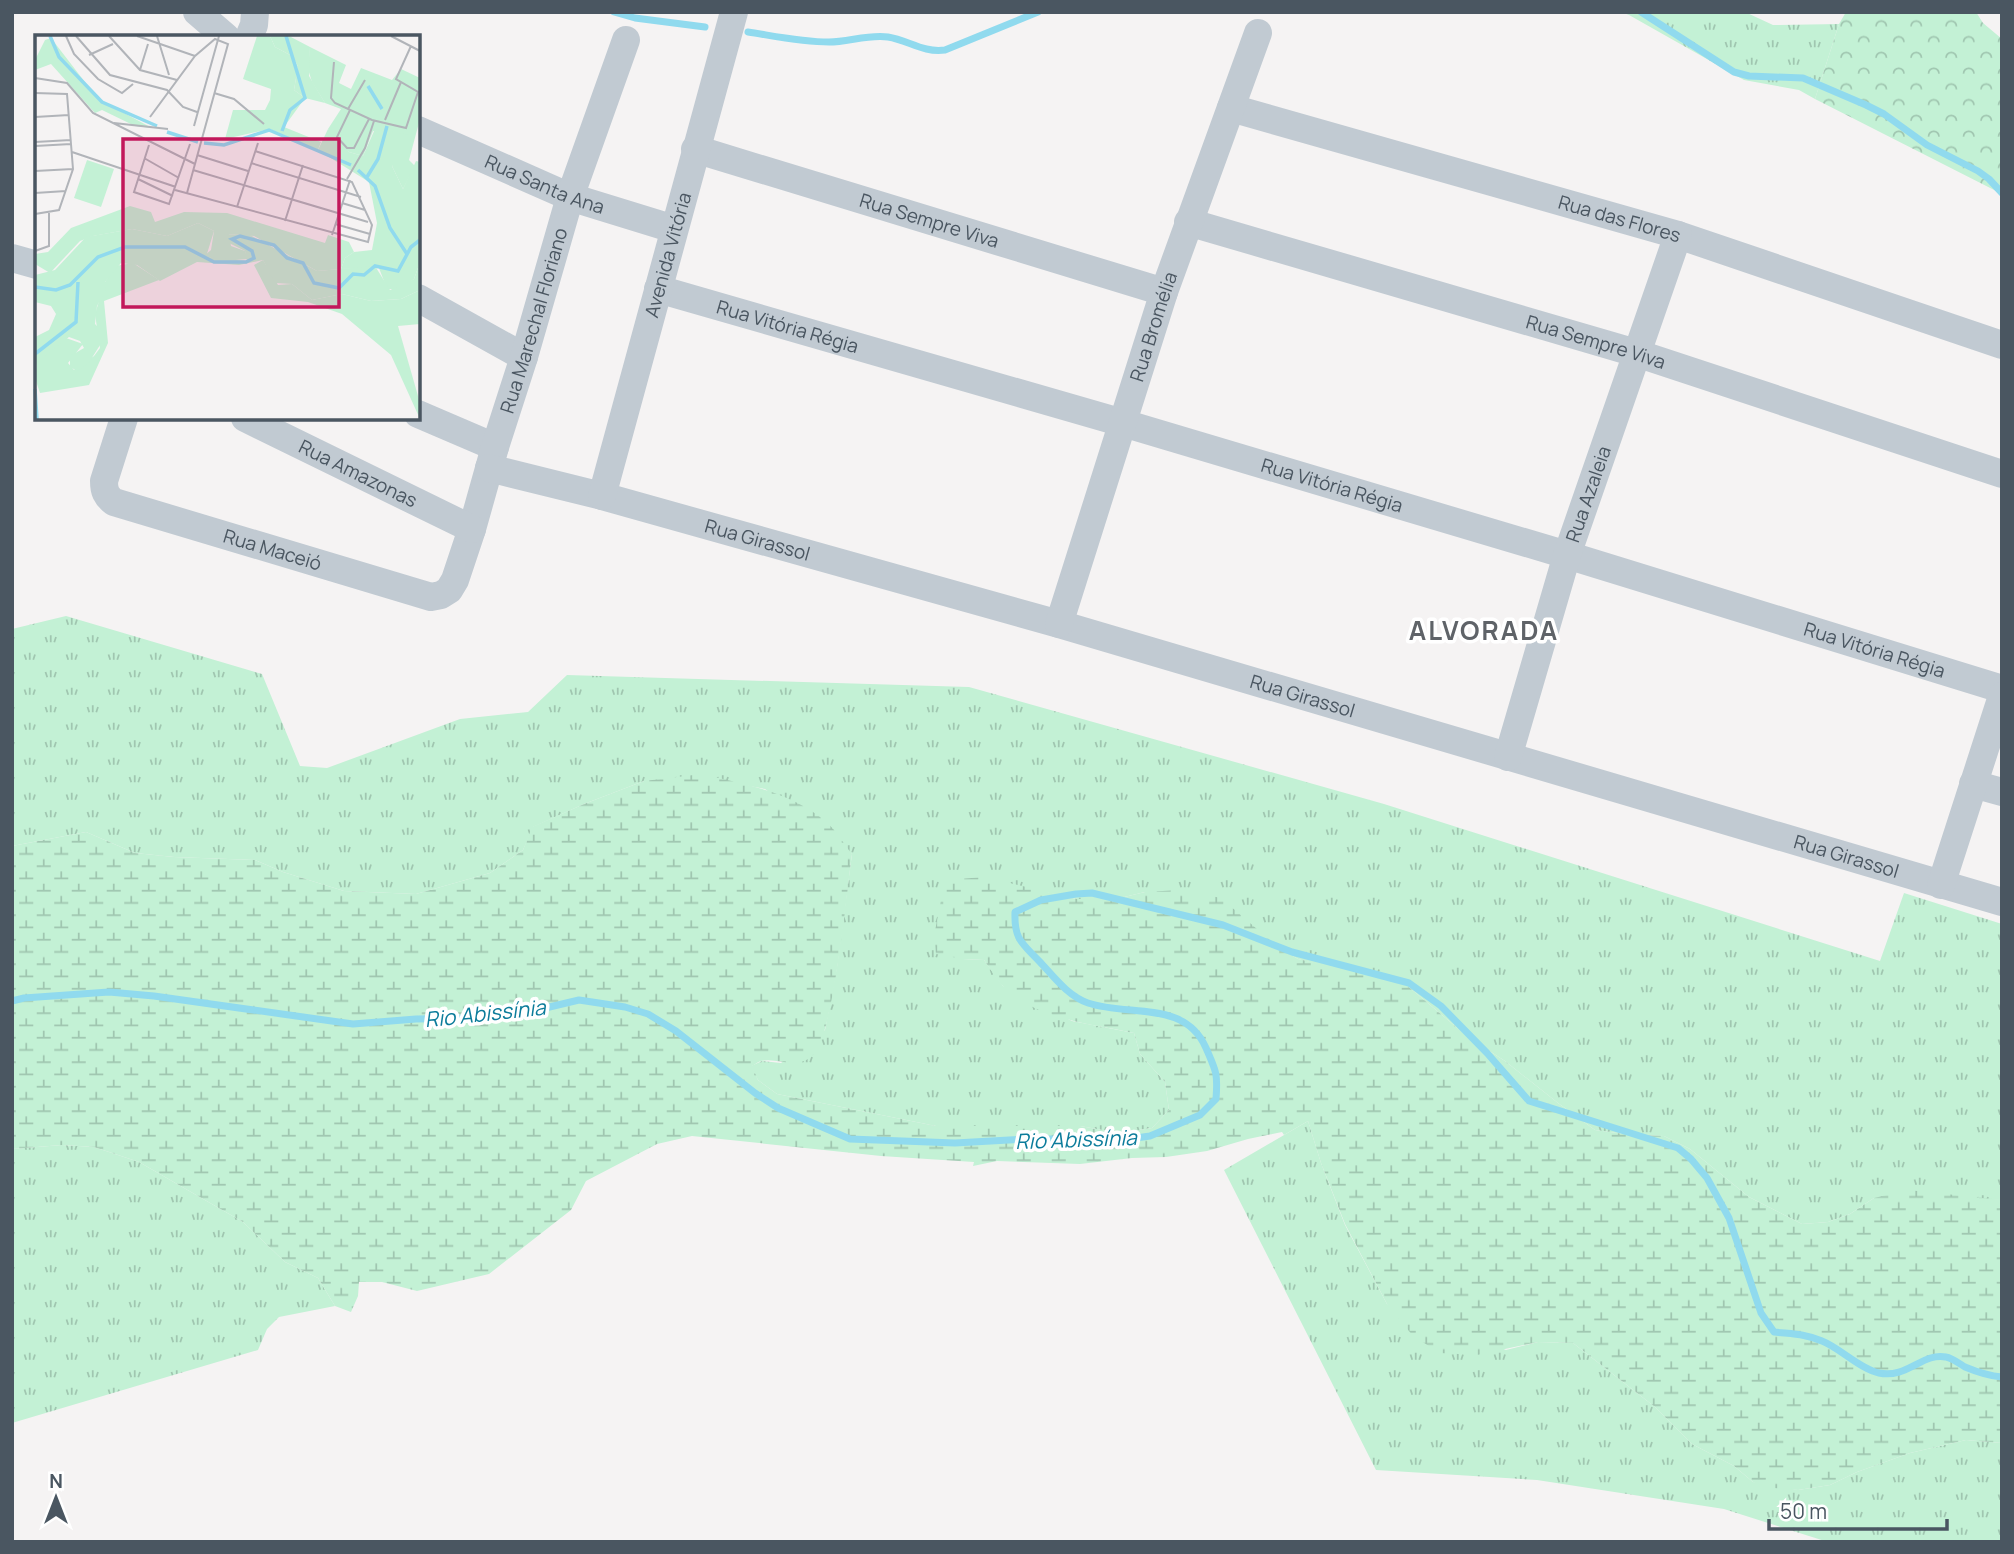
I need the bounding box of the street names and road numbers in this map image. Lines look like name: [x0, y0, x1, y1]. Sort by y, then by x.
street label: Rua Santa Ana: [481, 148, 608, 220]
street label: Rua Sempre Viva: [857, 187, 1002, 254]
street label: Avenida Vitória: [638, 189, 697, 320]
street label: Rua das Flores: [1555, 189, 1684, 248]
street label: Rua Marechal Floriano: [494, 225, 574, 416]
street label: Rua Bromélia: [1124, 268, 1183, 385]
street label: Rua Vitória Régia: [714, 294, 862, 359]
street label: Rua Sempre Viva: [1523, 309, 1669, 375]
street label: Rua Amazonas: [295, 433, 422, 513]
street label: Rua Azaleia: [1559, 442, 1617, 546]
street label: Rua Vitória Régia: [1258, 452, 1406, 519]
street label: Rua Girassol: [702, 512, 813, 567]
street label: Rua Maceió: [220, 523, 325, 577]
street label: Rua Vitória Régia: [1801, 616, 1949, 684]
street label: Rua Girassol: [1247, 668, 1358, 724]
street label: Rua Girassol: [1791, 828, 1902, 884]

